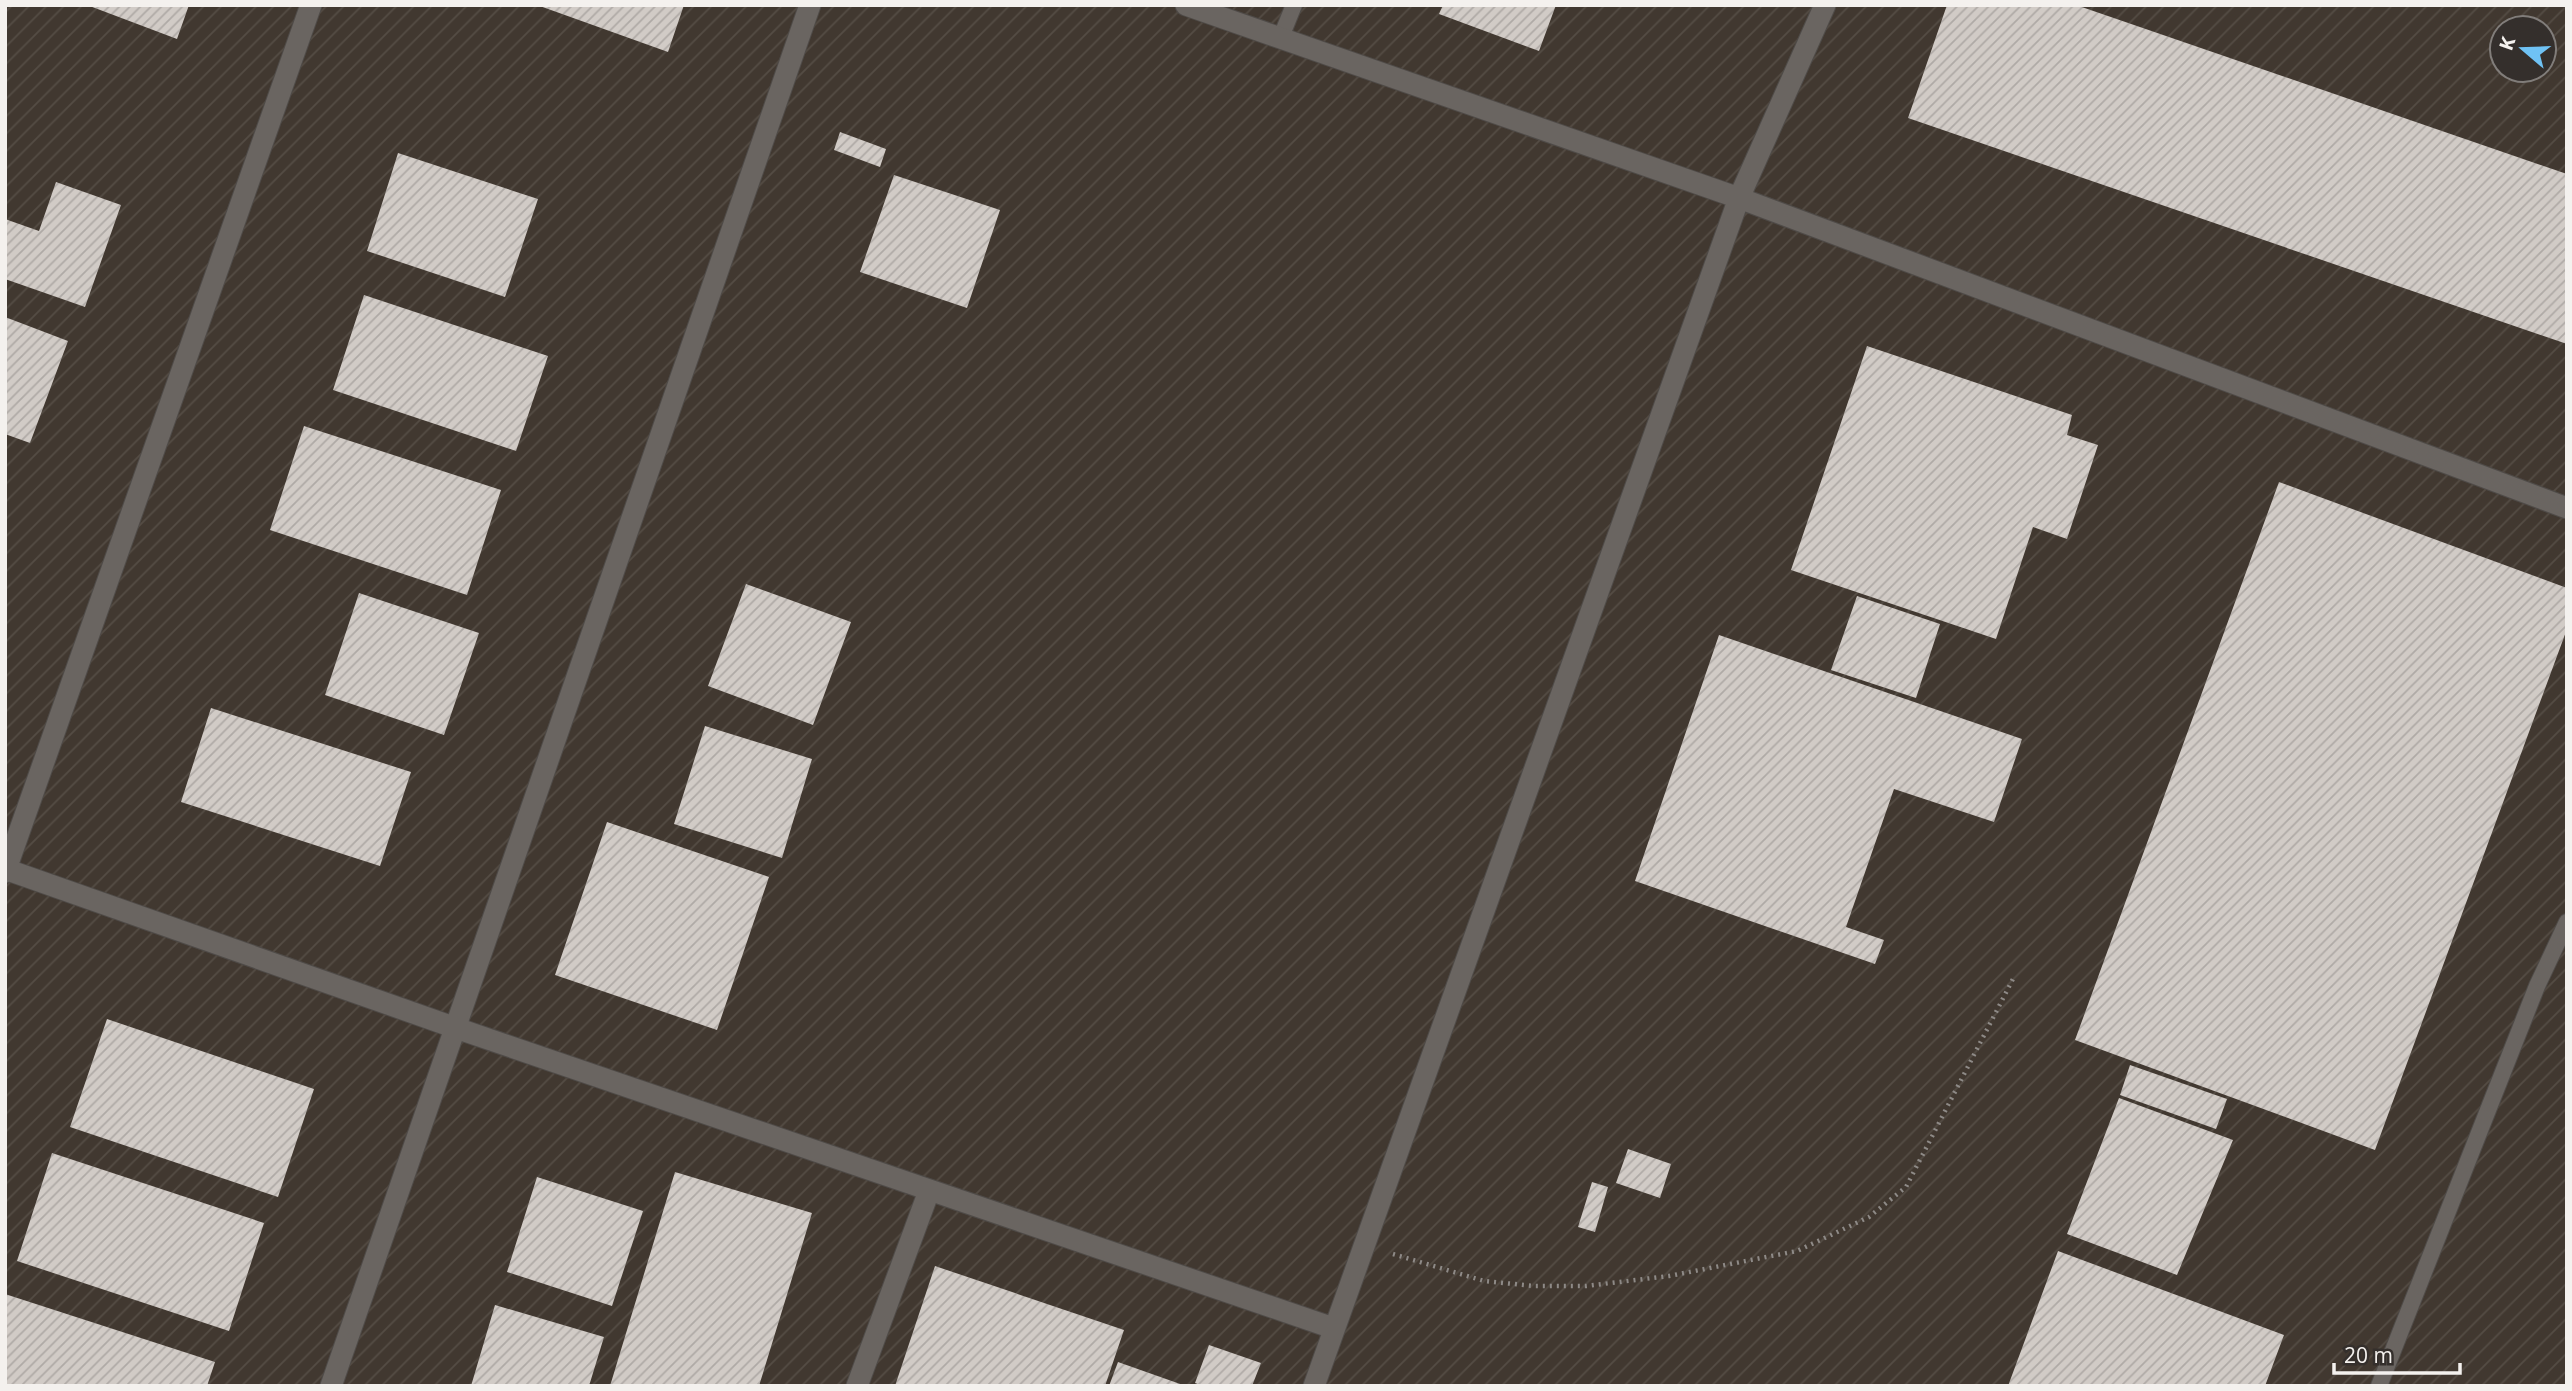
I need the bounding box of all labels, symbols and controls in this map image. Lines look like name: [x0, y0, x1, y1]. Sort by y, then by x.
north arrow: [2488, 14, 2558, 84]
text: K: [2493, 33, 2521, 54]
scale bar: [2334, 1332, 2460, 1376]
text: 20 m: [2344, 1341, 2393, 1369]

